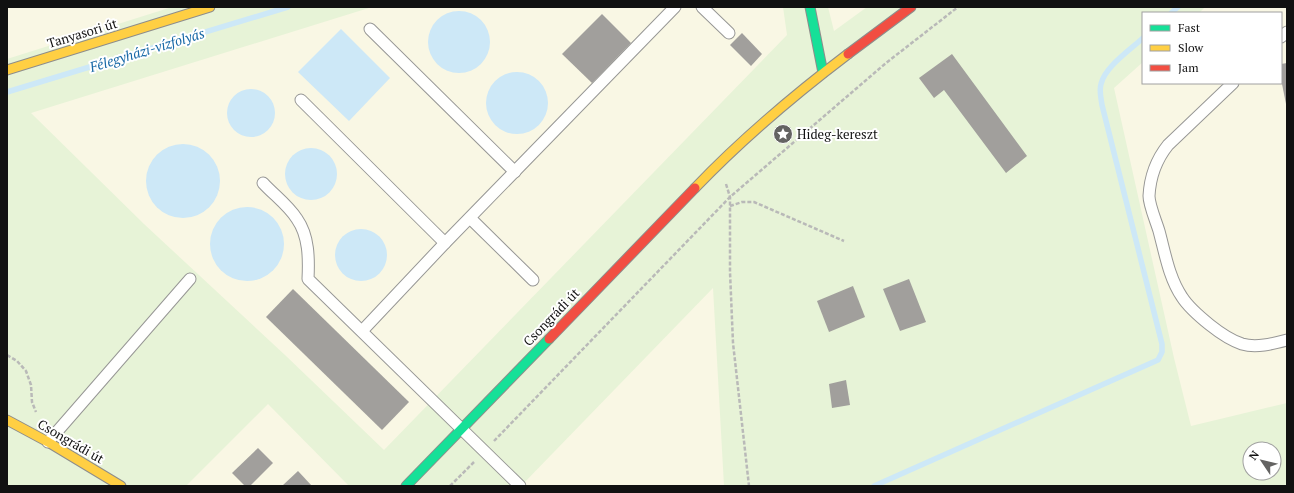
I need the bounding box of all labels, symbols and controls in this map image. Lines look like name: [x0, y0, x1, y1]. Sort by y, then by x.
legend: [1142, 12, 1282, 84]
street label: Tanyasori út: [45, 14, 119, 52]
text: Fast: [1178, 20, 1201, 35]
water label: Félegyházi-vízfolyás: [86, 23, 207, 76]
text: Slow: [1178, 40, 1204, 55]
text: Jam: [1178, 60, 1199, 75]
place icon: Hideg-kereszt: [772, 123, 794, 145]
place label: Hideg-kereszt: [797, 125, 878, 143]
street label: Csongrádi út: [519, 284, 583, 350]
street label: Csongrádi út: [35, 415, 108, 467]
north arrow: [1242, 441, 1282, 481]
text: N: [1246, 447, 1262, 463]

